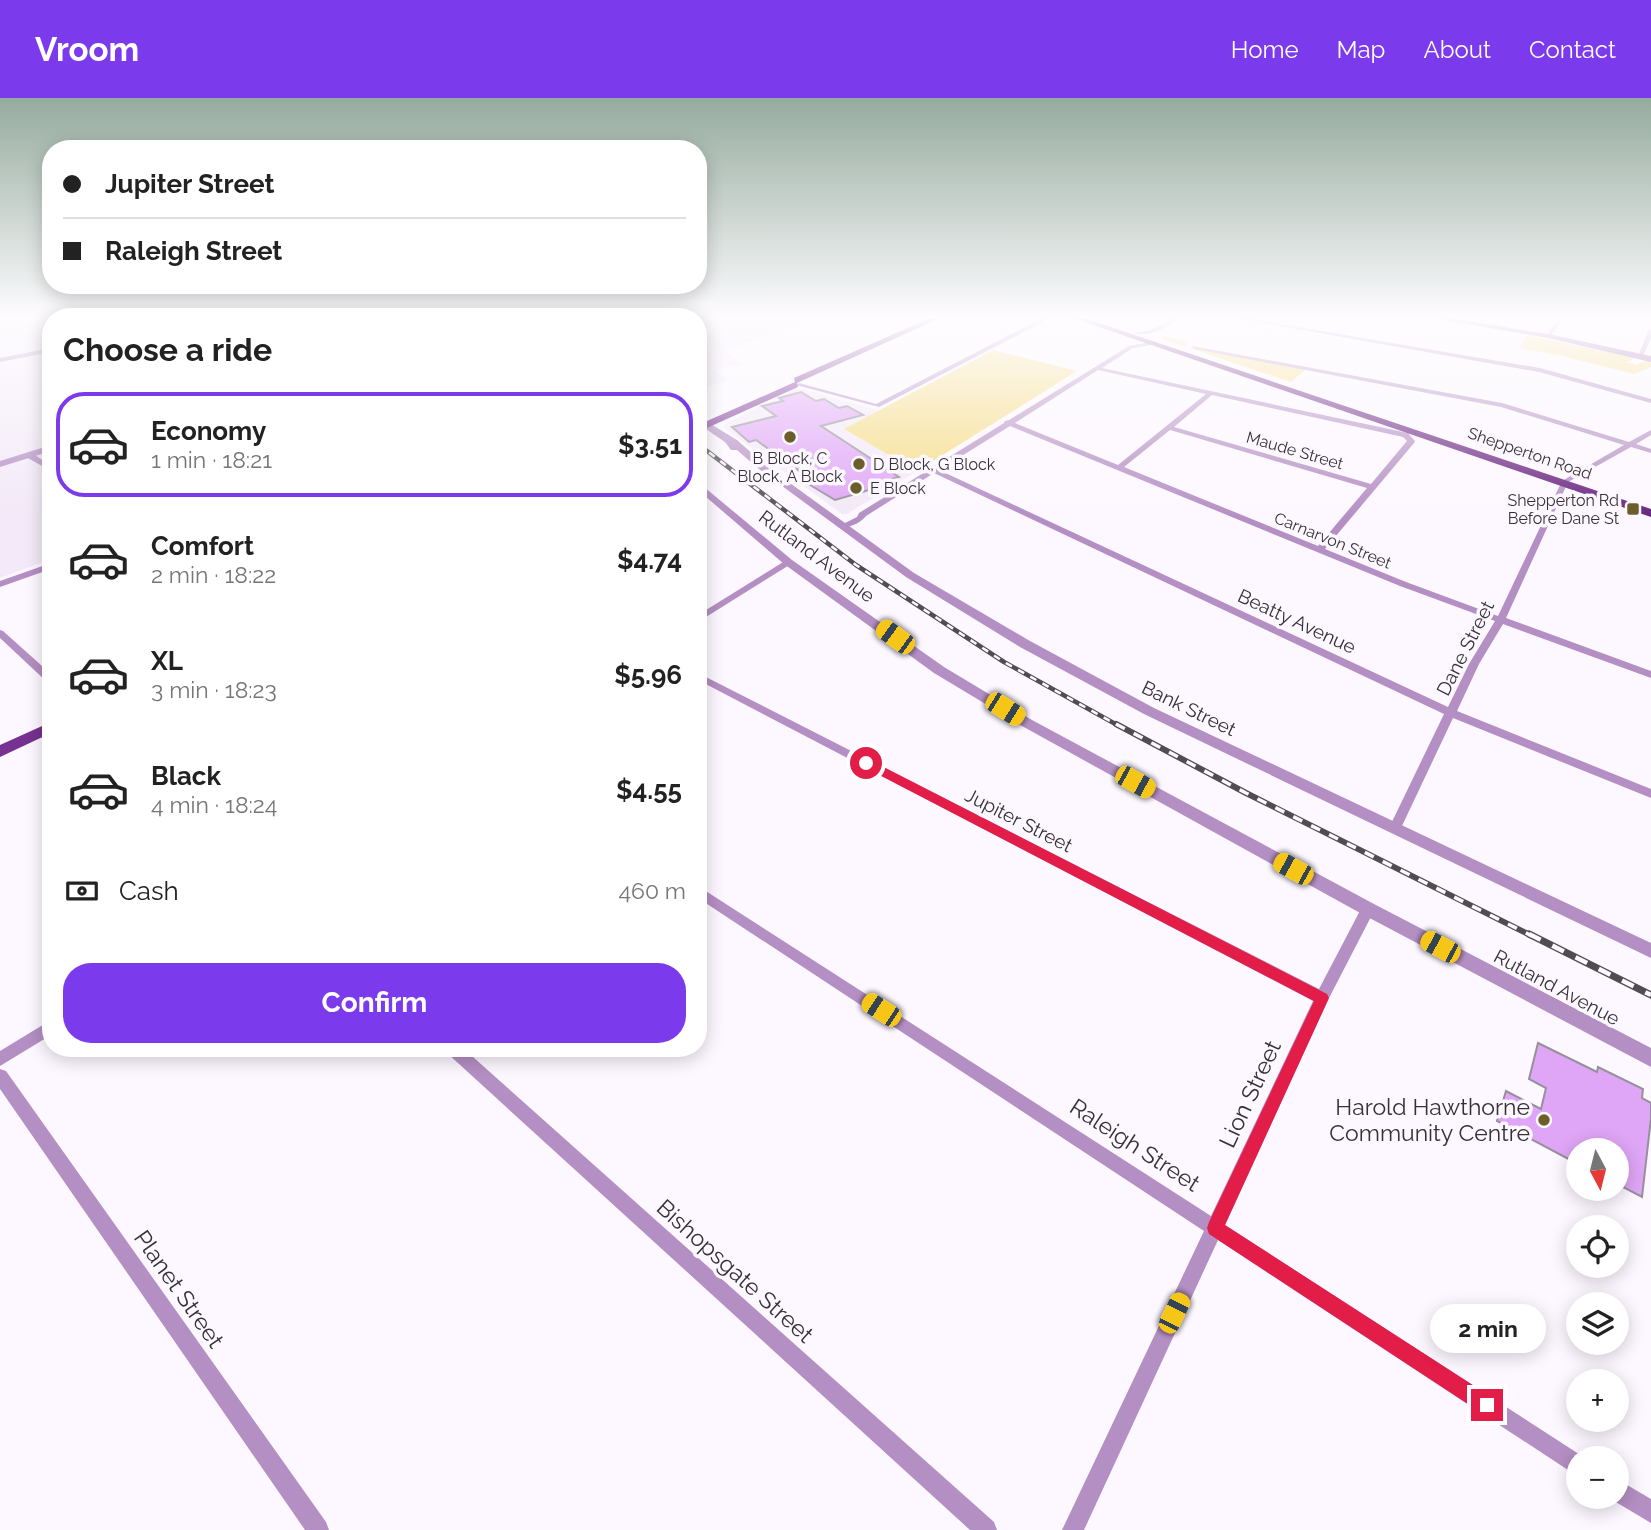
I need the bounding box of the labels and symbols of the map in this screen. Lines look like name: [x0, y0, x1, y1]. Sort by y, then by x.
street label: Shepperton Road: [1465, 423, 1594, 484]
street label: Maude Street: [1244, 428, 1346, 474]
marker: B Block, C Block, A Block: [782, 429, 798, 445]
place label: B Block, C Block, A Block: [737, 449, 843, 486]
place label: D Block, G Block: [873, 455, 996, 474]
marker: D Block, G Block: [851, 456, 867, 472]
place label: E Block: [870, 479, 926, 498]
marker: E Block: [848, 480, 864, 496]
place label: Shepperton Rd Before Dane St: [1508, 491, 1620, 528]
marker: Shepperton Rd Before Dane St: [1625, 501, 1641, 517]
street label: Rutland Avenue: [755, 505, 879, 607]
street label: Carnarvon Street: [1272, 508, 1395, 573]
street label: Beatty Avenue: [1235, 584, 1359, 658]
street label: Dane Street: [1432, 596, 1499, 699]
car: [872, 616, 919, 658]
street label: Bank Street: [1138, 676, 1240, 740]
car: [982, 689, 1029, 729]
route start: [850, 747, 882, 779]
car: [1112, 763, 1159, 801]
street label: Jupiter Street: [962, 784, 1077, 857]
car: [1270, 850, 1317, 888]
car: [1417, 928, 1464, 966]
street label: Rutland Avenue: [1490, 945, 1624, 1029]
car: [858, 990, 905, 1030]
street label: Lion Street: [1213, 1036, 1286, 1152]
street label: Raleigh Street: [1065, 1093, 1206, 1197]
place label: Harold Hawthorne Community Centre: [1329, 1093, 1530, 1146]
marker: Harold Hawthorne Community Centre: [1536, 1112, 1552, 1128]
north arrow: [1566, 1138, 1629, 1200]
street label: Bishopsgate Street: [652, 1193, 819, 1348]
street label: Planet Street: [129, 1225, 230, 1353]
car: [1156, 1290, 1193, 1336]
callout: 2 min: [1429, 1304, 1545, 1352]
route end: [1471, 1389, 1503, 1421]

